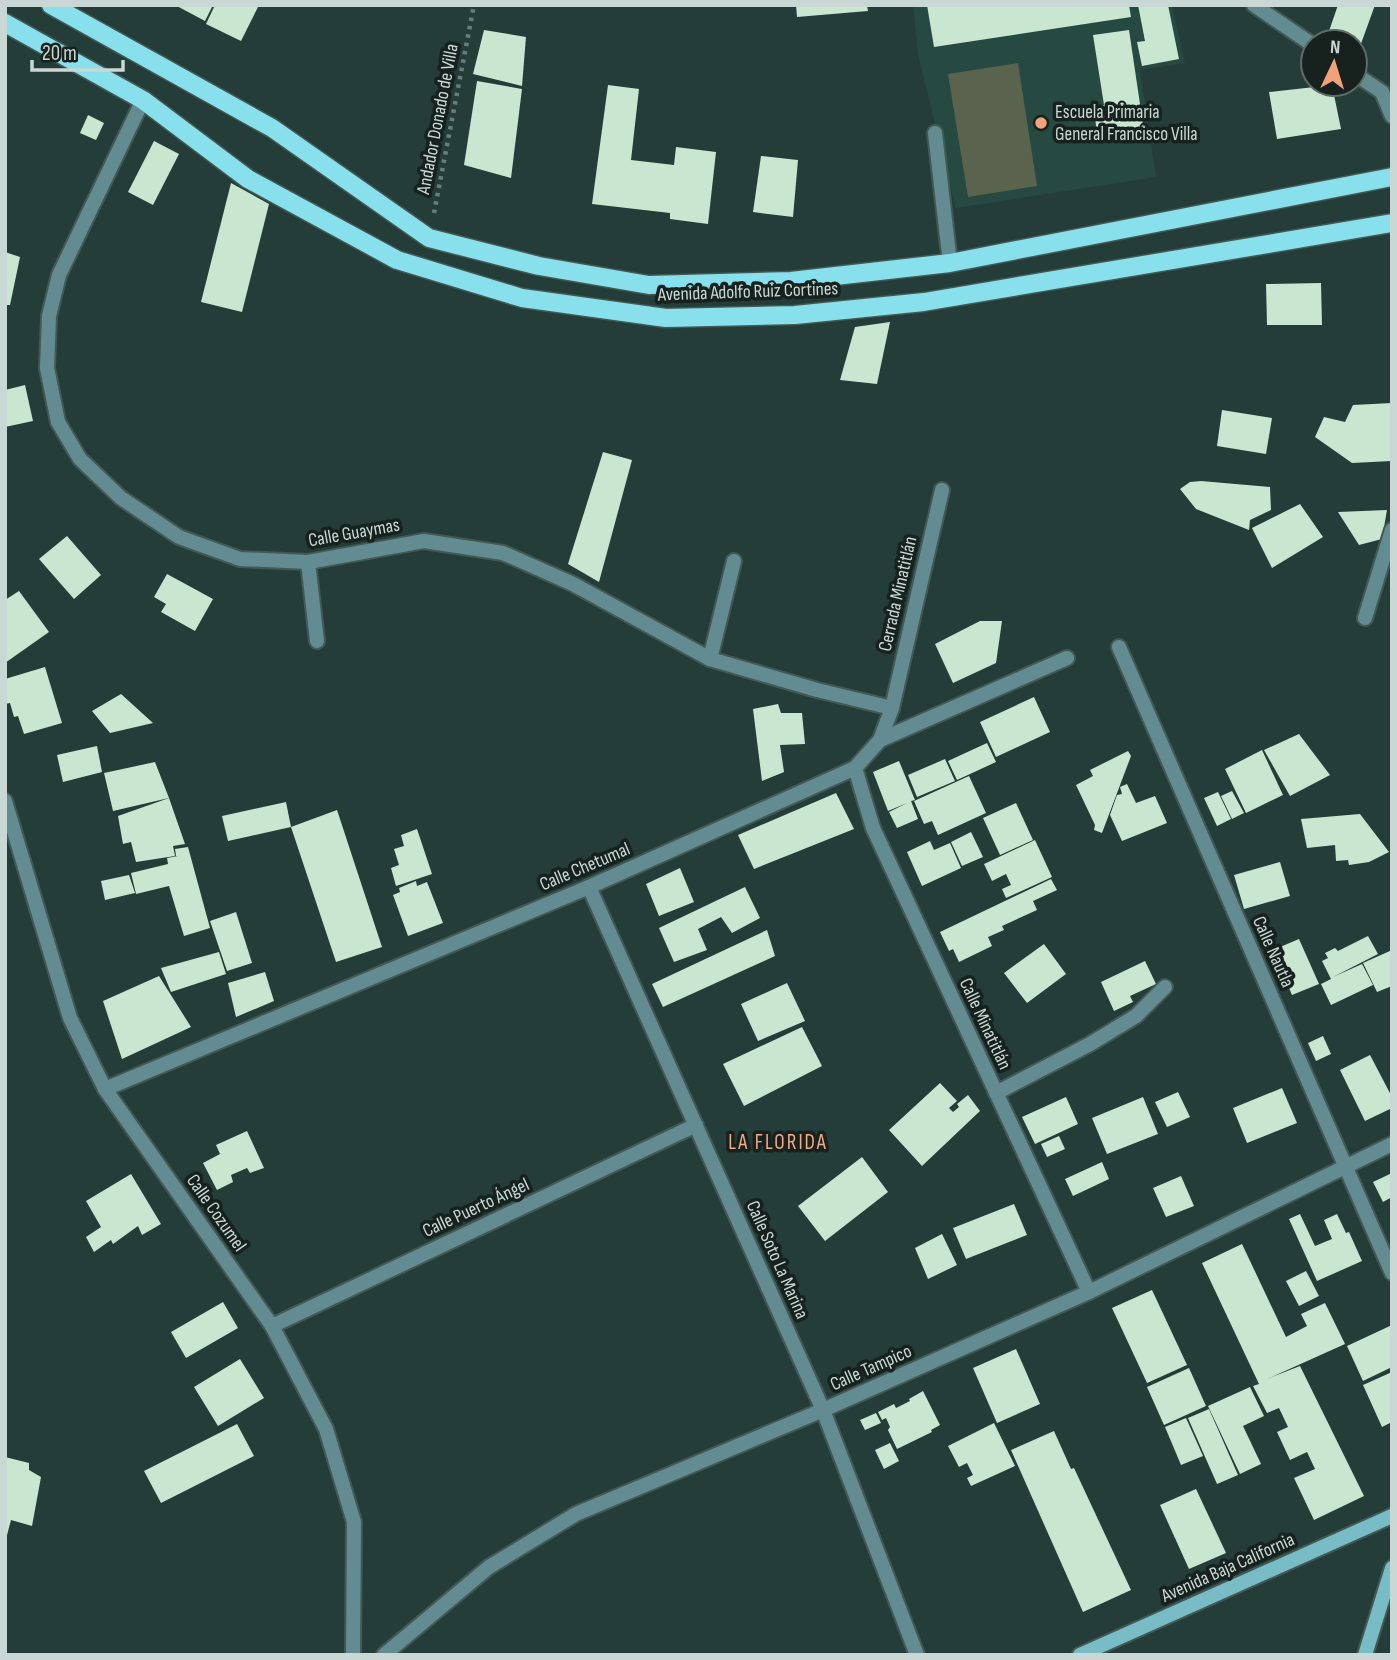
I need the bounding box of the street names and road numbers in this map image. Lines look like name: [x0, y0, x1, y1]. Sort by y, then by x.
street label: Andador Donado de Villa: [412, 42, 464, 197]
street label: Avenida Adolfo Ruiz Cortines: [656, 277, 839, 307]
street label: Calle Guaymas: [307, 514, 402, 552]
street label: Cerrada Minatitlán: [874, 534, 922, 654]
street label: Calle Chetumal: [536, 838, 634, 896]
street label: Calle Nautla: [1247, 913, 1299, 991]
street label: Calle Minatitlán: [954, 975, 1016, 1073]
street label: Calle Cozumel: [181, 1170, 251, 1256]
street label: Calle Puerto Ángel: [419, 1173, 533, 1243]
street label: Calle Soto La Marina: [741, 1197, 813, 1323]
street label: Calle Tampico: [827, 1340, 915, 1396]
street label: Avenida Baja California: [1157, 1528, 1298, 1608]

